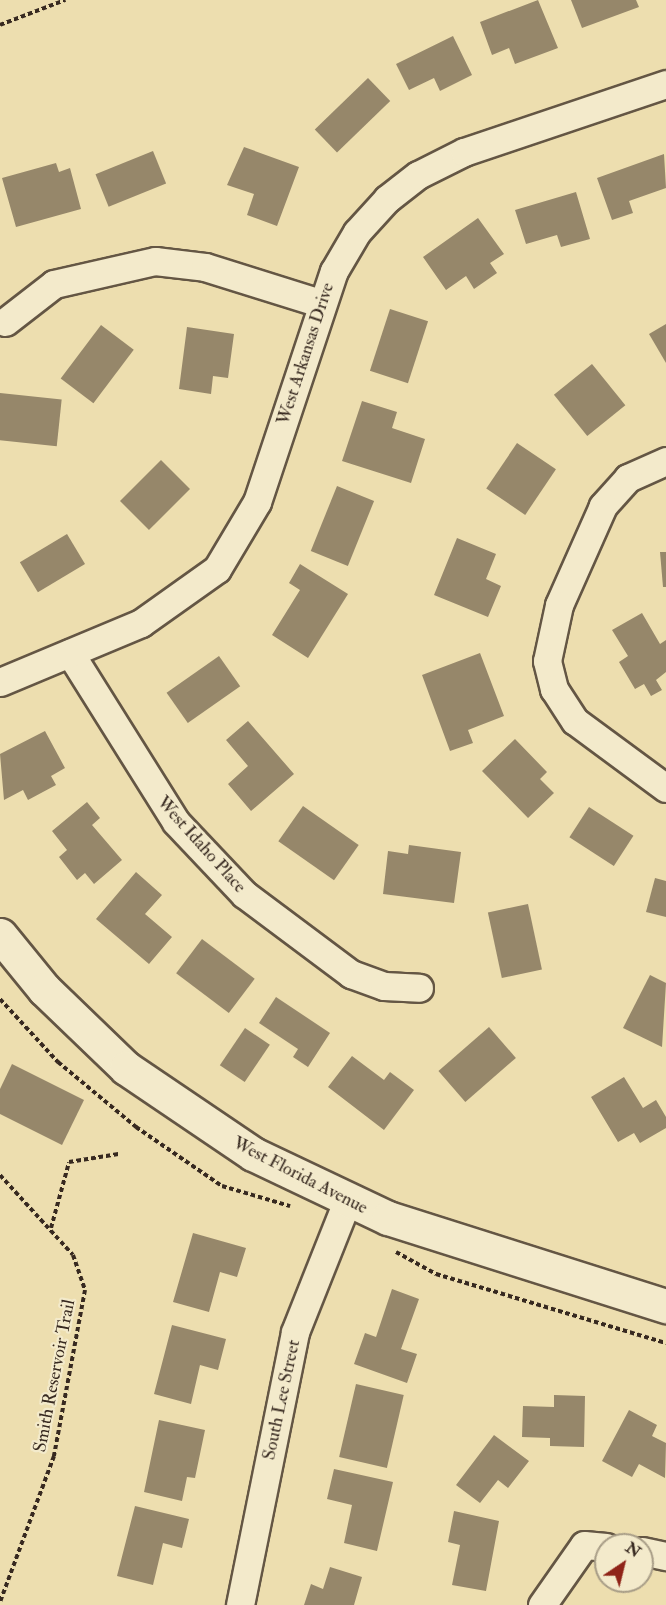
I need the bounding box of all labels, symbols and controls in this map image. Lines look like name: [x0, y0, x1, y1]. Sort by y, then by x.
street label: West Arkansas Drive: [273, 280, 339, 428]
street label: West Idaho Place: [152, 792, 250, 898]
street label: West Florida Avenue: [229, 1133, 371, 1219]
street label: Smith Reservoir Trail: [30, 1298, 80, 1454]
street label: South Lee Street: [259, 1338, 305, 1462]
north arrow: [594, 1533, 654, 1593]
text: N: [622, 1538, 645, 1562]

